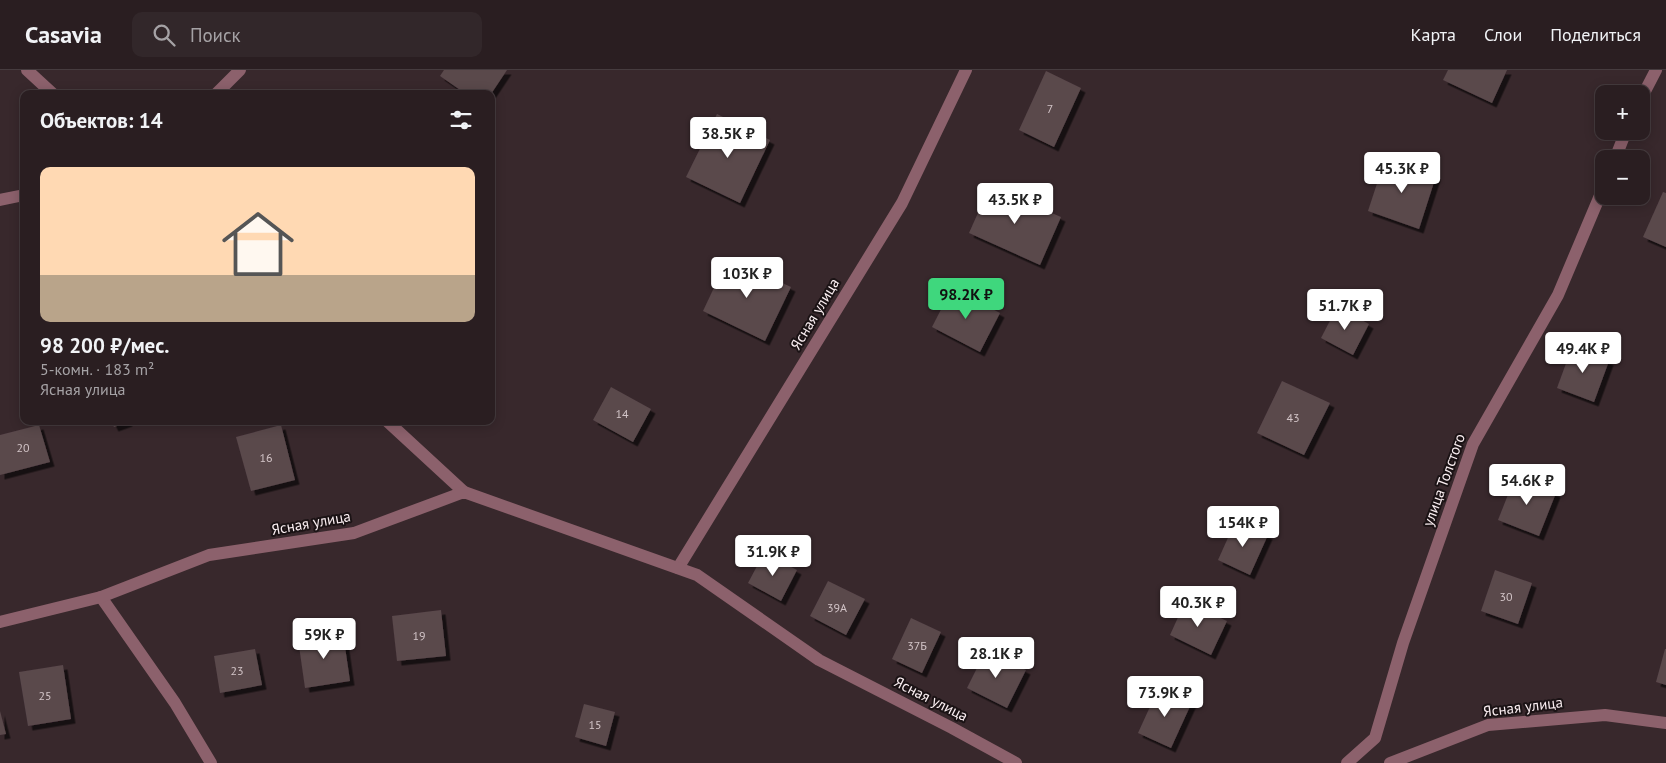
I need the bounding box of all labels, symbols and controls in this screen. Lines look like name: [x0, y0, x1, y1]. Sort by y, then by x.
search box: [132, 12, 482, 57]
text: Casavia: [25, 19, 102, 50]
icon: search: [150, 21, 178, 49]
text: Поиск: [190, 23, 241, 47]
text: Карта: [1411, 23, 1456, 46]
text: Слои: [1484, 23, 1522, 46]
text: Поделиться: [1550, 23, 1641, 46]
map controls: [1595, 85, 1650, 205]
button: +: [1595, 85, 1650, 140]
house number: 7: [1047, 101, 1053, 116]
icon: filters: [447, 106, 475, 134]
text: Объектов: 14: [40, 107, 163, 134]
pin: 38.5K ₽: [682, 116, 774, 159]
text: 38.5K ₽: [701, 123, 755, 143]
button: −: [1595, 150, 1650, 205]
pin: 45.3K ₽: [1356, 152, 1448, 194]
text: 45.3K ₽: [1375, 158, 1429, 178]
pin: 43.5K ₽: [969, 182, 1061, 225]
text: 43.5K ₽: [988, 189, 1042, 209]
icon: home: [213, 199, 303, 289]
pin: 103K ₽: [706, 256, 788, 299]
text: 103K ₽: [722, 263, 772, 283]
street label: Ясная улица: [786, 274, 843, 353]
pin: 98.2K ₽: [920, 278, 1012, 320]
text: 98.2K ₽: [939, 284, 993, 304]
pin: 51.7K ₽: [1299, 288, 1391, 331]
text: 51.7K ₽: [1318, 295, 1372, 315]
text: 98 200 ₽/мес.: [40, 332, 169, 359]
pin: 49.4K ₽: [1537, 332, 1629, 374]
text: 49.4K ₽: [1556, 338, 1610, 358]
text: 5-комн. · 183 m²: [40, 359, 154, 379]
text: Ясная улица: [40, 379, 126, 399]
house number: 14: [615, 406, 629, 421]
house number: 43: [1286, 410, 1300, 425]
street label: улица Толстого: [1418, 431, 1469, 529]
house number: 20: [16, 440, 30, 455]
house number: 16: [259, 450, 273, 465]
pin: 54.6K ₽: [1481, 464, 1573, 506]
text: 54.6K ₽: [1500, 470, 1554, 490]
street label: Ясная улица: [270, 506, 352, 539]
pin: 154K ₽: [1202, 506, 1284, 548]
text: 154K ₽: [1218, 512, 1268, 532]
pin: 31.9K ₽: [727, 534, 819, 577]
text: 31.9K ₽: [746, 541, 800, 561]
pin: 40.3K ₽: [1152, 586, 1244, 628]
house number: 30: [1499, 589, 1513, 604]
text: 40.3K ₽: [1171, 592, 1225, 612]
house number: 39А: [827, 600, 847, 615]
pin: 59K ₽: [289, 618, 359, 660]
text: 59K ₽: [304, 624, 344, 644]
house number: 19: [412, 628, 426, 643]
pin: 28.1K ₽: [950, 636, 1042, 679]
house number: 37Б: [907, 638, 927, 653]
text: 28.1K ₽: [969, 643, 1023, 663]
house number: 23: [230, 663, 244, 678]
street label: Ясная улица: [891, 672, 971, 725]
pin: 73.9K ₽: [1119, 676, 1211, 718]
text: 73.9K ₽: [1138, 682, 1192, 702]
house number: 25: [38, 688, 52, 703]
street label: Ясная улица: [1482, 692, 1564, 721]
house number: 15: [588, 717, 602, 732]

